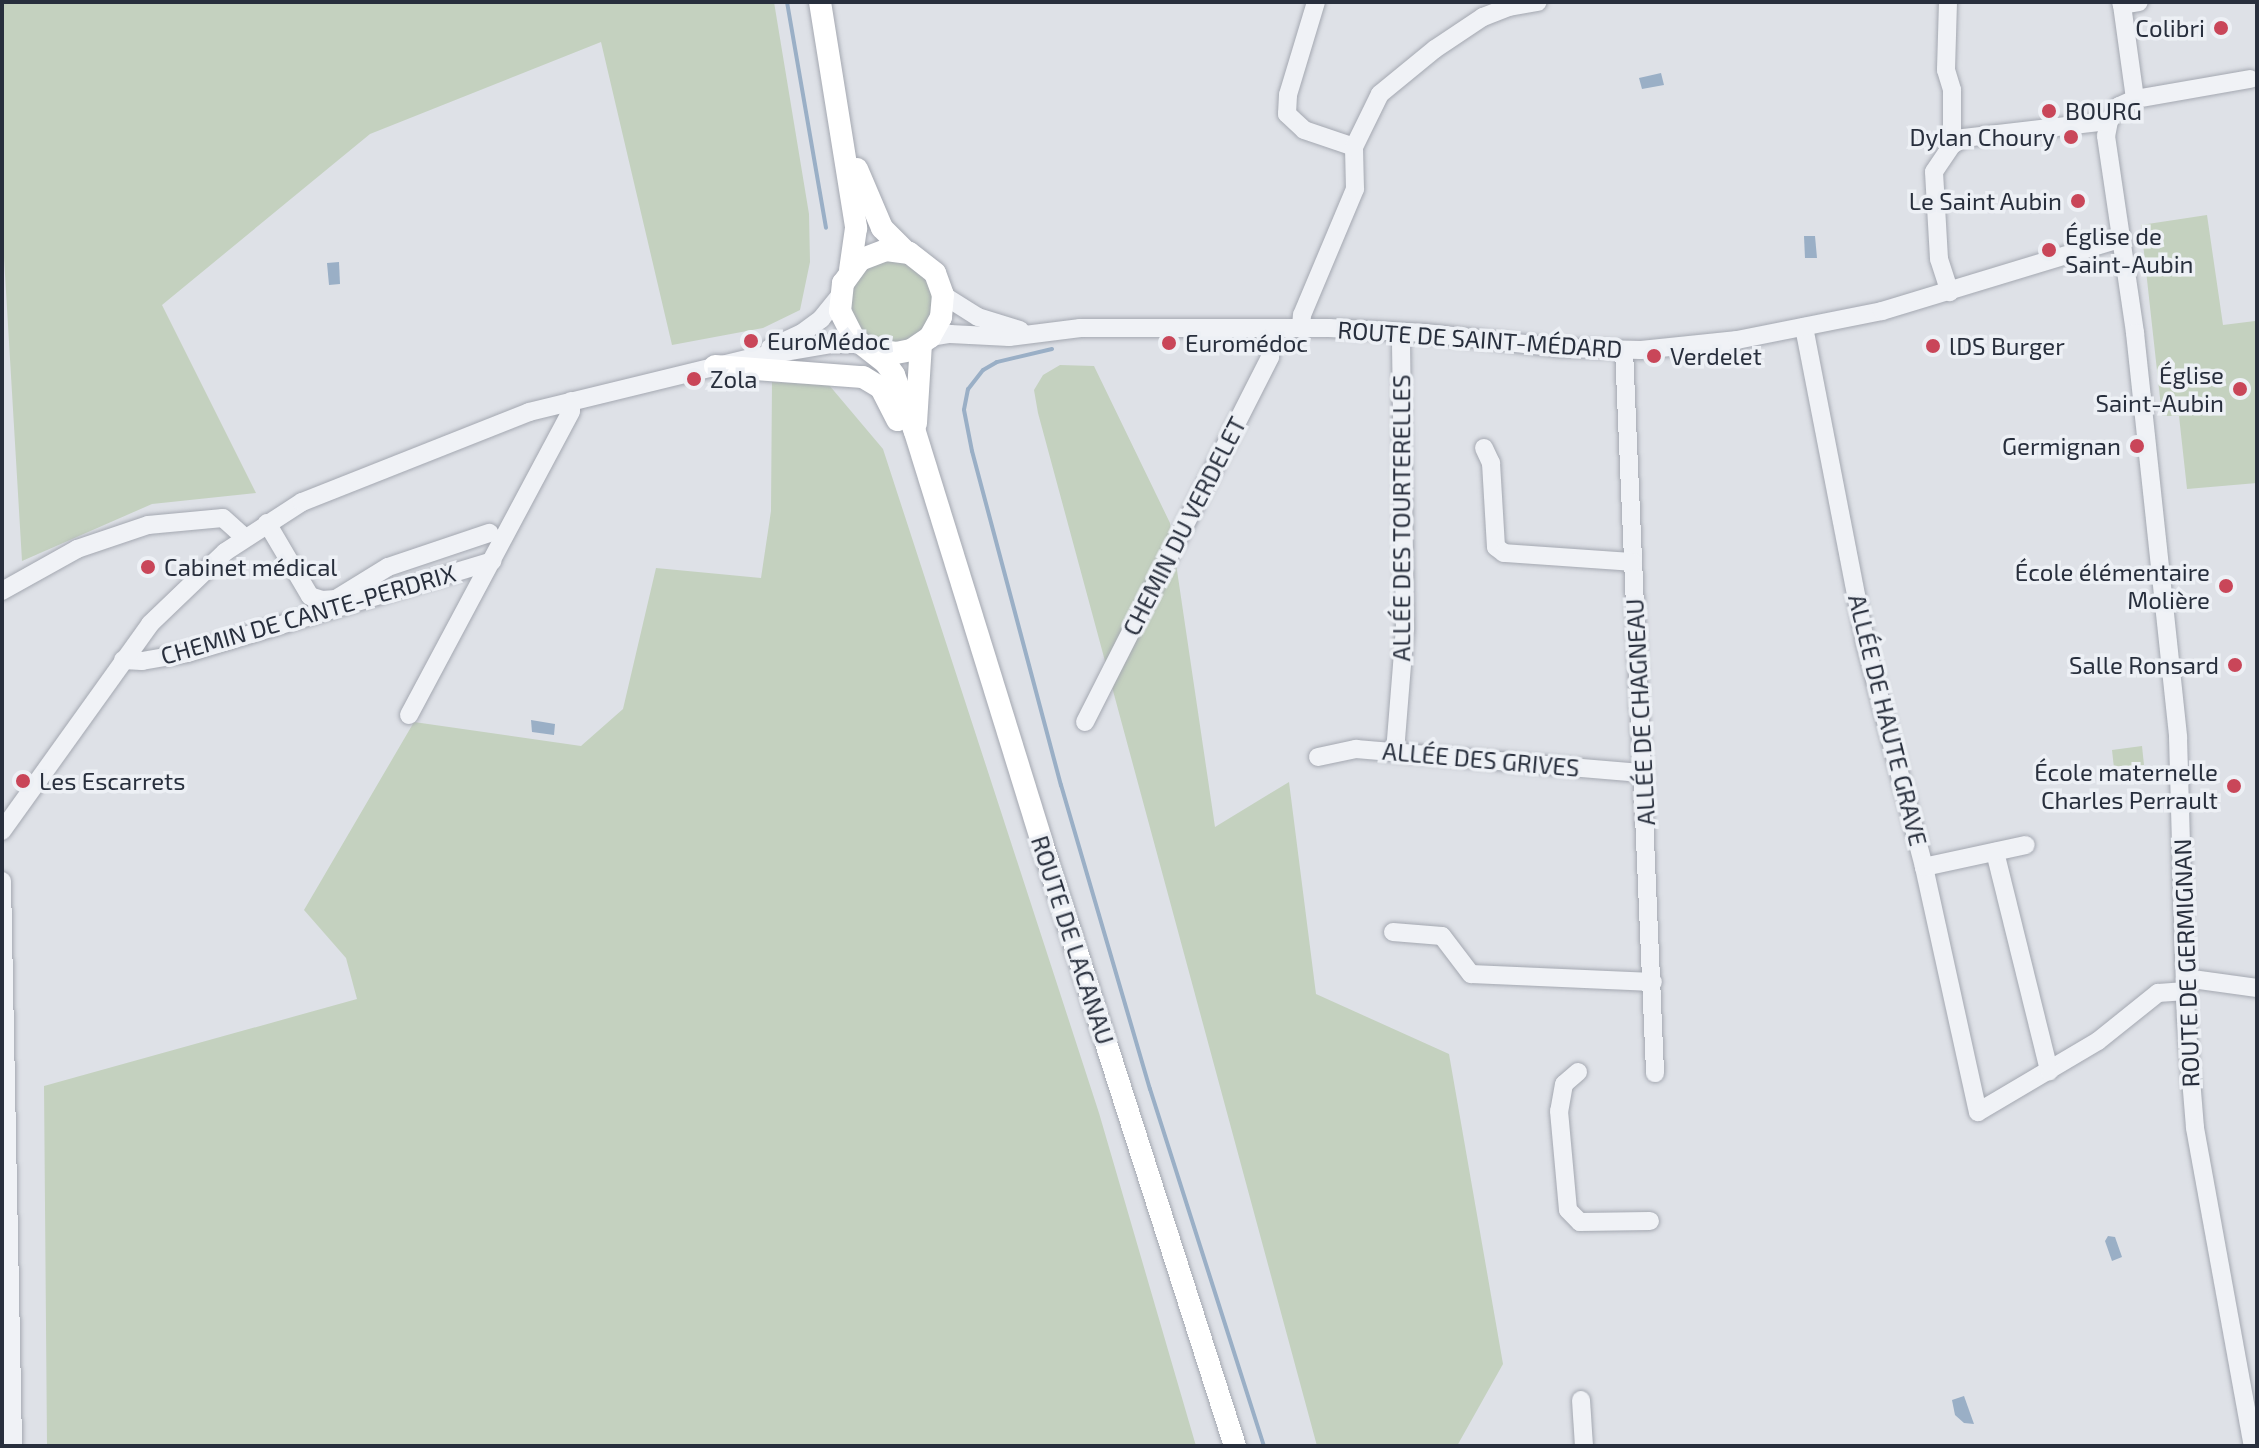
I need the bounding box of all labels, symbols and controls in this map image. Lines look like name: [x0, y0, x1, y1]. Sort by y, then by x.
place label: Colibri: [2135, 14, 2205, 42]
marker: Colibri: [2212, 19, 2230, 37]
place label: BOURG: [2065, 97, 2142, 125]
marker: BOURG: [2040, 102, 2058, 120]
place label: Dylan Choury: [1910, 123, 2055, 151]
marker: Dylan Choury: [2062, 128, 2080, 146]
place label: Le Saint Aubin: [1908, 187, 2062, 215]
marker: Le Saint Aubin: [2069, 192, 2087, 210]
place label: Église de Saint-Aubin: [2065, 222, 2194, 278]
marker: Église de Saint-Aubin: [2040, 241, 2058, 259]
street label: ROUTE DE SAINT-MÉDARD: [1337, 315, 1623, 363]
place label: EuroMédoc: [767, 327, 890, 355]
place label: Euromédoc: [1185, 329, 1308, 357]
marker: EuroMédoc: [742, 332, 760, 350]
place label: lDS Burger: [1949, 332, 2065, 360]
marker: Euromédoc: [1160, 334, 1178, 352]
marker: lDS Burger: [1924, 337, 1942, 355]
place label: Verdelet: [1670, 342, 1762, 370]
marker: Verdelet: [1645, 347, 1663, 365]
place label: Église Saint-Aubin: [2095, 361, 2224, 417]
place label: Zola: [710, 365, 758, 393]
marker: Zola: [685, 370, 703, 388]
street label: ALLÉE DES TOURTERELLES: [1387, 374, 1415, 662]
marker: Église Saint-Aubin: [2231, 380, 2249, 398]
street label: CHEMIN DU VERDELET: [1116, 412, 1252, 640]
place label: Germignan: [2002, 432, 2121, 460]
marker: Germignan: [2128, 437, 2146, 455]
place label: Cabinet médical: [164, 553, 337, 581]
marker: Cabinet médical: [139, 558, 157, 576]
street label: CHEMIN DE CANTE-PERDRIX: [157, 558, 459, 670]
place label: École élémentaire Molière: [2015, 558, 2210, 614]
marker: École élémentaire Molière: [2217, 577, 2235, 595]
street label: ALLÉE DE HAUTE GRAVE: [1843, 591, 1933, 849]
street label: ALLÉE DE CHAGNEAU: [1620, 598, 1660, 826]
place label: Salle Ronsard: [2069, 651, 2219, 679]
marker: Salle Ronsard: [2226, 656, 2244, 674]
street label: ALLÉE DES GRIVES: [1381, 736, 1581, 782]
place label: École maternelle Charles Perrault: [2034, 758, 2218, 814]
place label: Les Escarrets: [39, 767, 185, 795]
marker: Les Escarrets: [14, 772, 32, 790]
marker: École maternelle Charles Perrault: [2225, 777, 2243, 795]
street label: ROUTE DE LACANAU: [1026, 832, 1120, 1048]
street label: ROUTE DE GERMIGNAN: [2167, 838, 2205, 1088]

